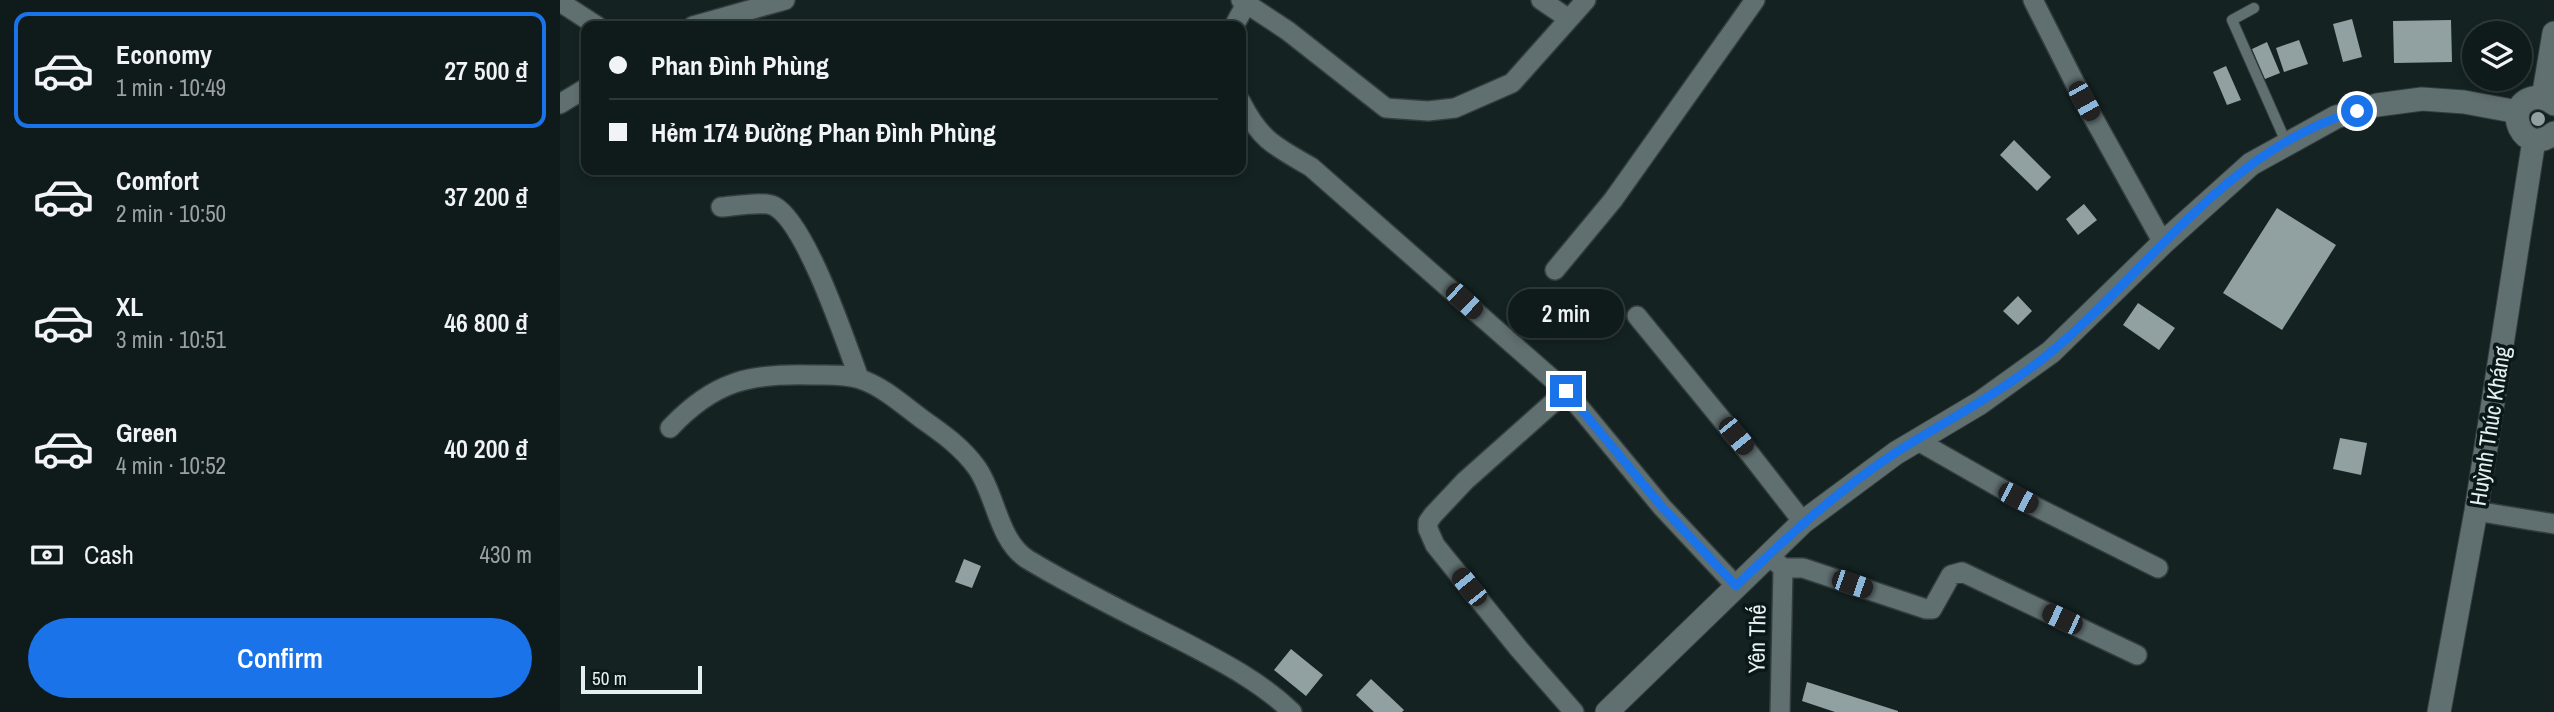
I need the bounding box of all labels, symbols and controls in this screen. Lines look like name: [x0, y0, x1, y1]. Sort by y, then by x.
map controls: [2462, 21, 2532, 91]
button: layers: [2462, 21, 2532, 91]
text: Economy: [116, 37, 212, 72]
icon: car: [32, 39, 95, 102]
text: Phan Đình Phùng: [651, 48, 829, 83]
text: 27 500 ₫: [444, 53, 528, 88]
text: 1 min · 10:49: [116, 72, 226, 103]
car: [2065, 78, 2104, 124]
route start: [2341, 95, 2373, 127]
text: Hẻm 174 Đường Phan Đình Phùng: [651, 115, 996, 150]
text: Comfort: [116, 163, 199, 198]
icon: car: [32, 165, 95, 228]
text: 37 200 ₫: [444, 179, 528, 214]
text: 2 min · 10:50: [116, 198, 226, 229]
car: [1442, 279, 1487, 323]
text: XL: [116, 289, 143, 324]
callout: 2 min: [1508, 290, 1624, 338]
icon: car: [32, 291, 95, 354]
text: 2 min: [1542, 298, 1590, 329]
text: 46 800 ₫: [444, 305, 528, 340]
text: 3 min · 10:51: [116, 324, 226, 355]
street label: Huỳnh Thúc Kháng: [2462, 343, 2517, 508]
route end: [1550, 375, 1582, 407]
car: [1715, 413, 1758, 459]
text: Green: [116, 415, 178, 450]
icon: car: [32, 417, 95, 480]
text: 40 200 ₫: [444, 431, 528, 466]
text: 4 min · 10:52: [116, 450, 226, 481]
car: [1995, 479, 2042, 517]
icon: cash: [28, 536, 66, 574]
text: Cash: [84, 537, 134, 572]
text: 430 m: [480, 539, 532, 570]
car: [1448, 564, 1491, 610]
car: [1829, 567, 1876, 601]
car: [2039, 601, 2086, 637]
street label: Yên Thế: [1740, 604, 1773, 674]
button: Confirm: [28, 618, 532, 698]
scale bar: [581, 663, 702, 695]
text: 50 m: [592, 665, 627, 691]

